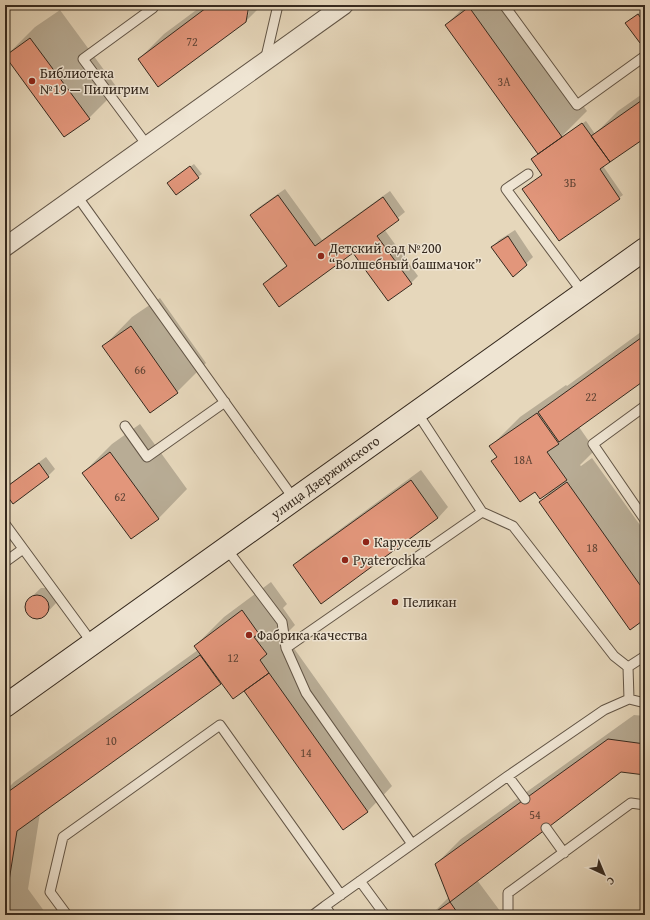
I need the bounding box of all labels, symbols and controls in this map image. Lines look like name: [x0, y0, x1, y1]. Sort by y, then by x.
house number: 72: [186, 33, 198, 50]
place label: Библиотека №19 — Пилигрим: [40, 63, 149, 99]
house number: 3А: [497, 73, 511, 90]
marker: Библиотека №19 — Пилигрим: [27, 76, 37, 86]
house number: 3Б: [564, 174, 576, 191]
place label: Детский сад №200 “Волшебный башмачок”: [328, 238, 481, 274]
marker: Детский сад №200 “Волшебный башмачок”: [316, 251, 326, 261]
house number: 66: [134, 361, 146, 378]
house number: 22: [585, 388, 597, 405]
street label: улица Дзержинского: [266, 431, 384, 524]
house number: 18А: [514, 451, 533, 468]
house number: 62: [114, 488, 126, 505]
place label: Карусель: [374, 532, 431, 552]
marker: Карусель: [361, 537, 371, 547]
house number: 18: [586, 539, 598, 556]
place label: Pyaterochka: [353, 550, 426, 570]
marker: Pyaterochka: [340, 555, 350, 565]
place label: Пеликан: [403, 592, 457, 612]
marker: Пеликан: [390, 597, 400, 607]
place label: Фабрика качества: [257, 625, 368, 645]
marker: Фабрика качества: [244, 630, 254, 640]
house number: 12: [227, 649, 239, 666]
house number: 10: [105, 732, 117, 749]
house number: 14: [300, 744, 312, 761]
house number: 54: [529, 806, 541, 823]
north arrow: [584, 854, 624, 894]
text: С: [603, 873, 619, 889]

